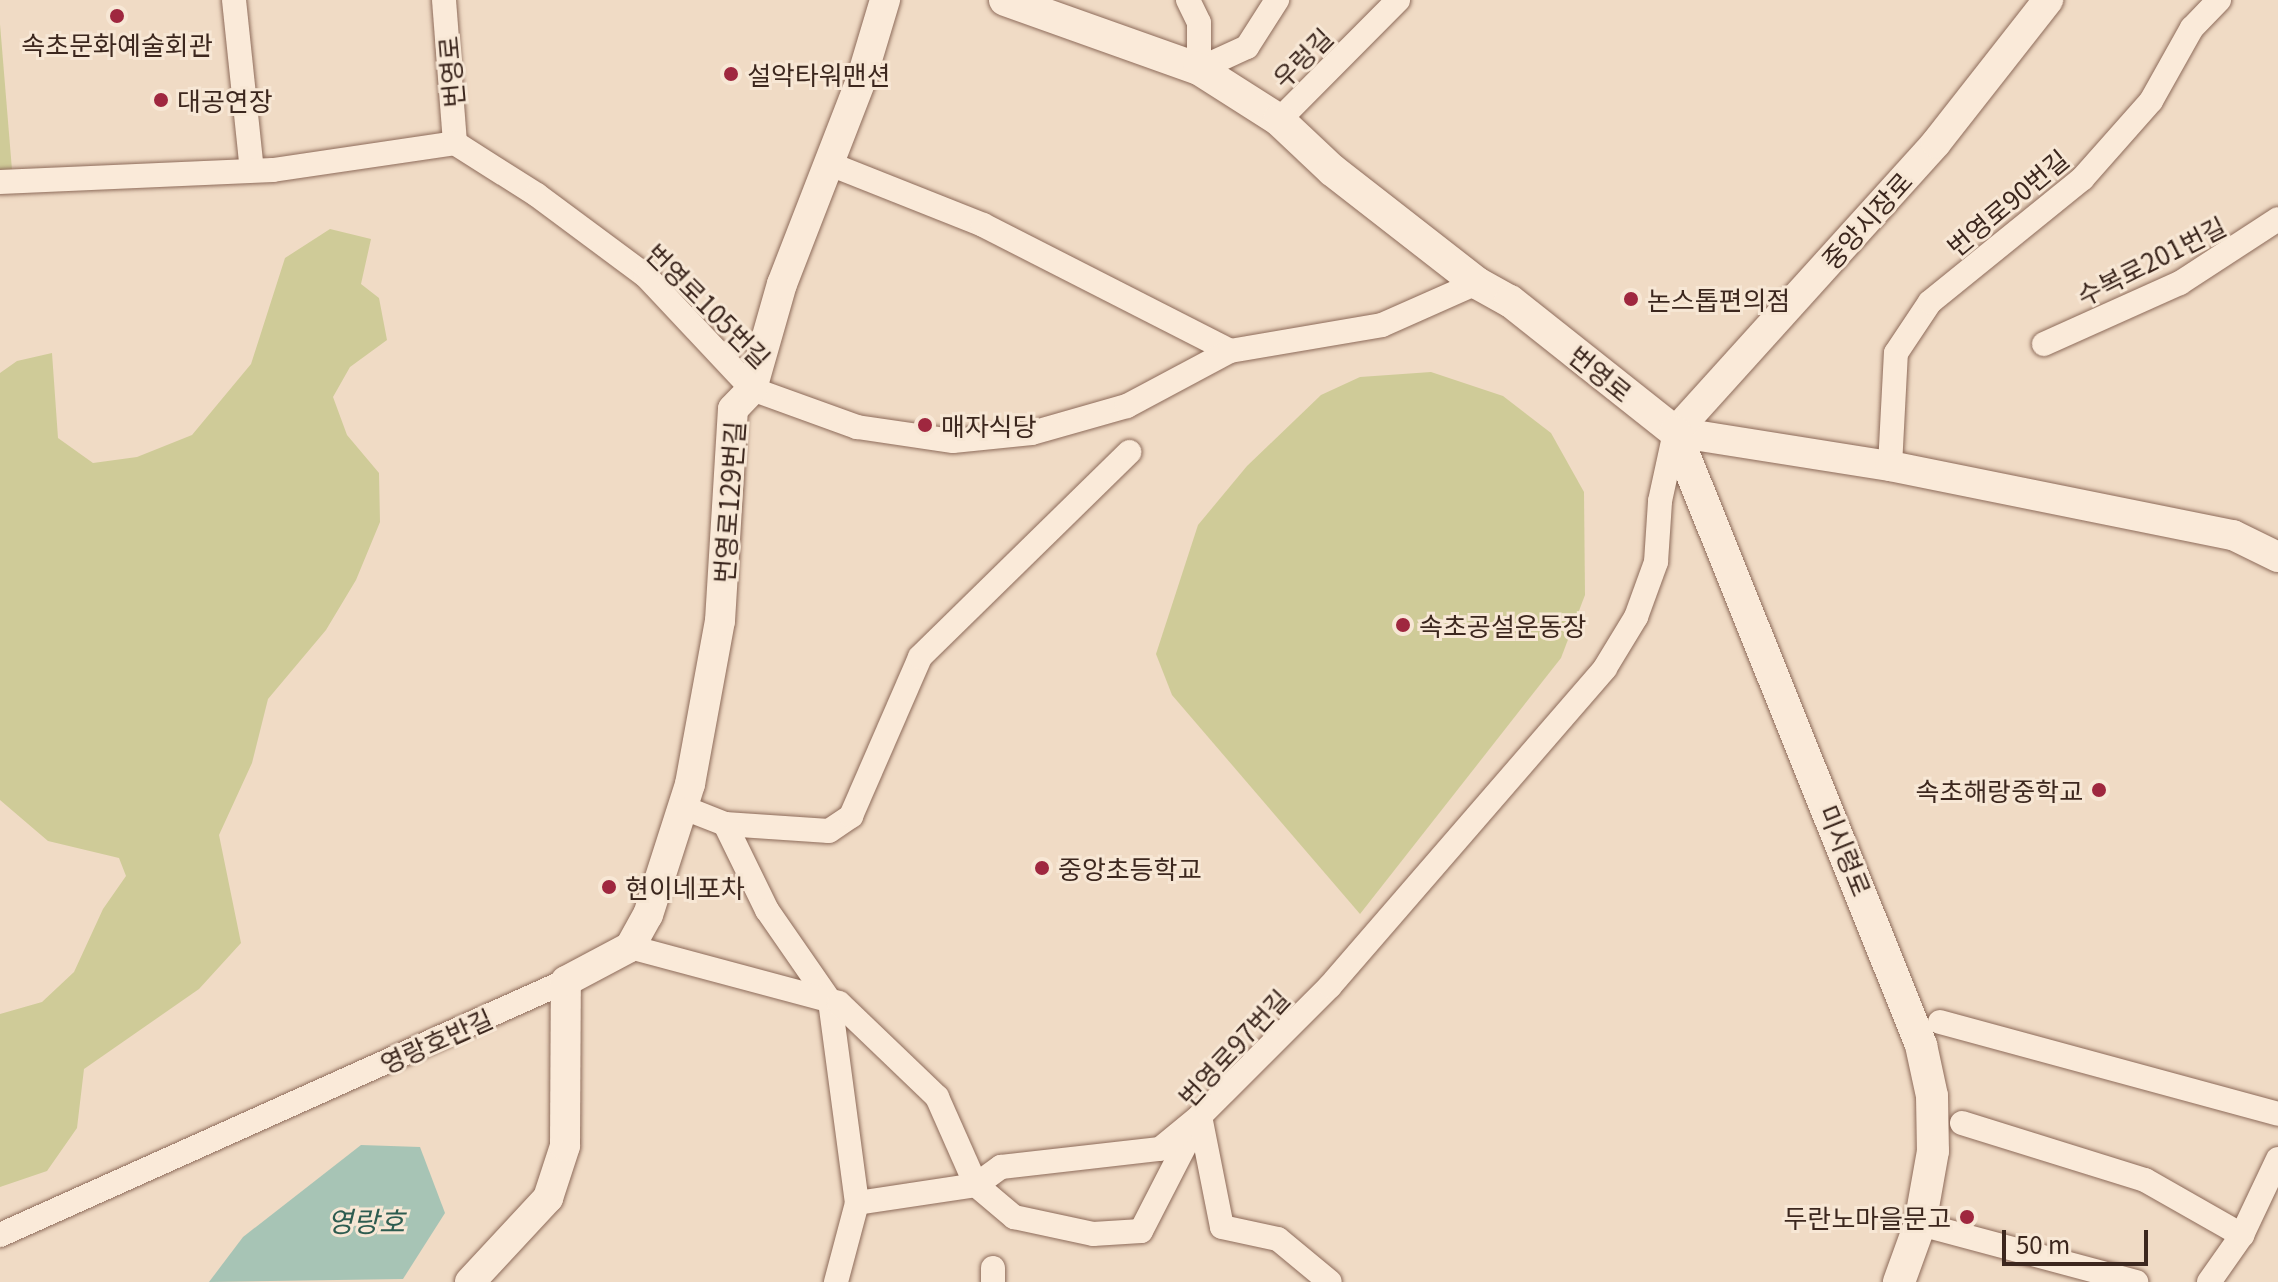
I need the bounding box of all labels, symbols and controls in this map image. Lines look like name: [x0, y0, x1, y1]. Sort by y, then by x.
marker: 속초문화예술회관: [108, 7, 126, 25]
street label: 우렁길: [1266, 21, 1338, 93]
place label: 속초문화예술회관: [21, 28, 213, 60]
street label: 번영로: [431, 35, 469, 109]
place label: 설악타워맨션: [747, 58, 891, 90]
marker: 설악타워맨션: [722, 65, 740, 83]
place label: 대공연장: [177, 84, 273, 116]
marker: 대공연장: [152, 91, 170, 109]
street label: 번영로90번길: [1940, 142, 2074, 262]
street label: 중앙시장로: [1814, 165, 1918, 275]
street label: 수복로201번길: [2071, 209, 2231, 311]
street label: 번영로105번길: [640, 236, 778, 374]
place label: 논스톱편의점: [1647, 283, 1791, 315]
marker: 논스톱편의점: [1622, 290, 1640, 308]
street label: 번영로: [1563, 338, 1639, 408]
place label: 매자식당: [941, 409, 1037, 441]
marker: 매자식당: [916, 416, 934, 434]
street label: 번영로129번길: [707, 420, 749, 584]
place label: 속초공설운동장: [1419, 609, 1586, 641]
marker: 속초공설운동장: [1394, 616, 1412, 634]
place label: 속초해랑중학교: [1916, 774, 2083, 806]
marker: 속초해랑중학교: [2090, 781, 2108, 799]
street label: 미시령로: [1814, 800, 1878, 900]
place label: 중앙초등학교: [1058, 852, 1202, 884]
marker: 중앙초등학교: [1033, 859, 1051, 877]
place label: 현이네포차: [625, 871, 745, 903]
marker: 현이네포차: [600, 878, 618, 896]
street label: 번영로97번길: [1171, 982, 1295, 1112]
street label: 영랑호반길: [375, 1001, 497, 1079]
place label: 두란노마을문고: [1784, 1201, 1951, 1233]
water label: 영랑호: [327, 1203, 405, 1237]
marker: 두란노마을문고: [1958, 1208, 1976, 1226]
scale bar: [2006, 1214, 2152, 1264]
text: 50 m: [2016, 1226, 2070, 1261]

